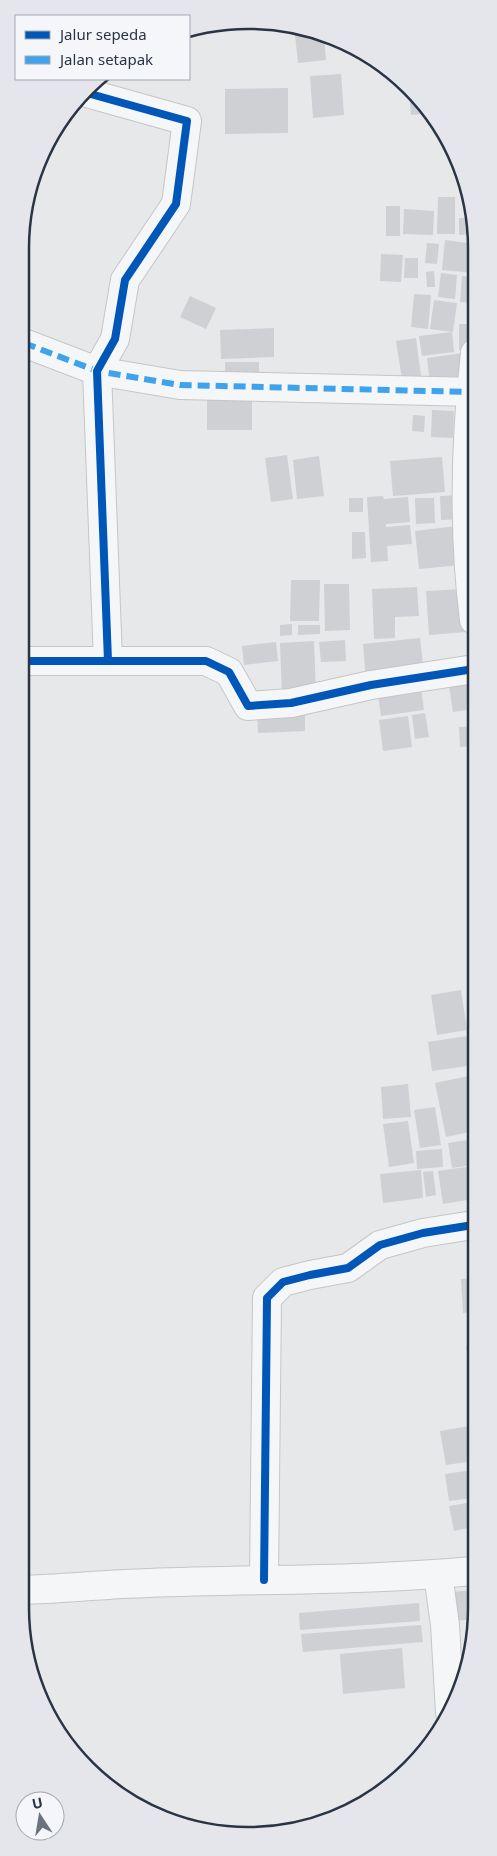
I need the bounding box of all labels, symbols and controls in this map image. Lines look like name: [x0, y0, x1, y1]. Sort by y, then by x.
legend: [15, 15, 190, 80]
text: Jalur sepeda: [58, 24, 147, 44]
text: Jalan setapak: [58, 49, 153, 69]
north arrow: [15, 1791, 65, 1841]
text: U: [30, 1792, 44, 1813]

